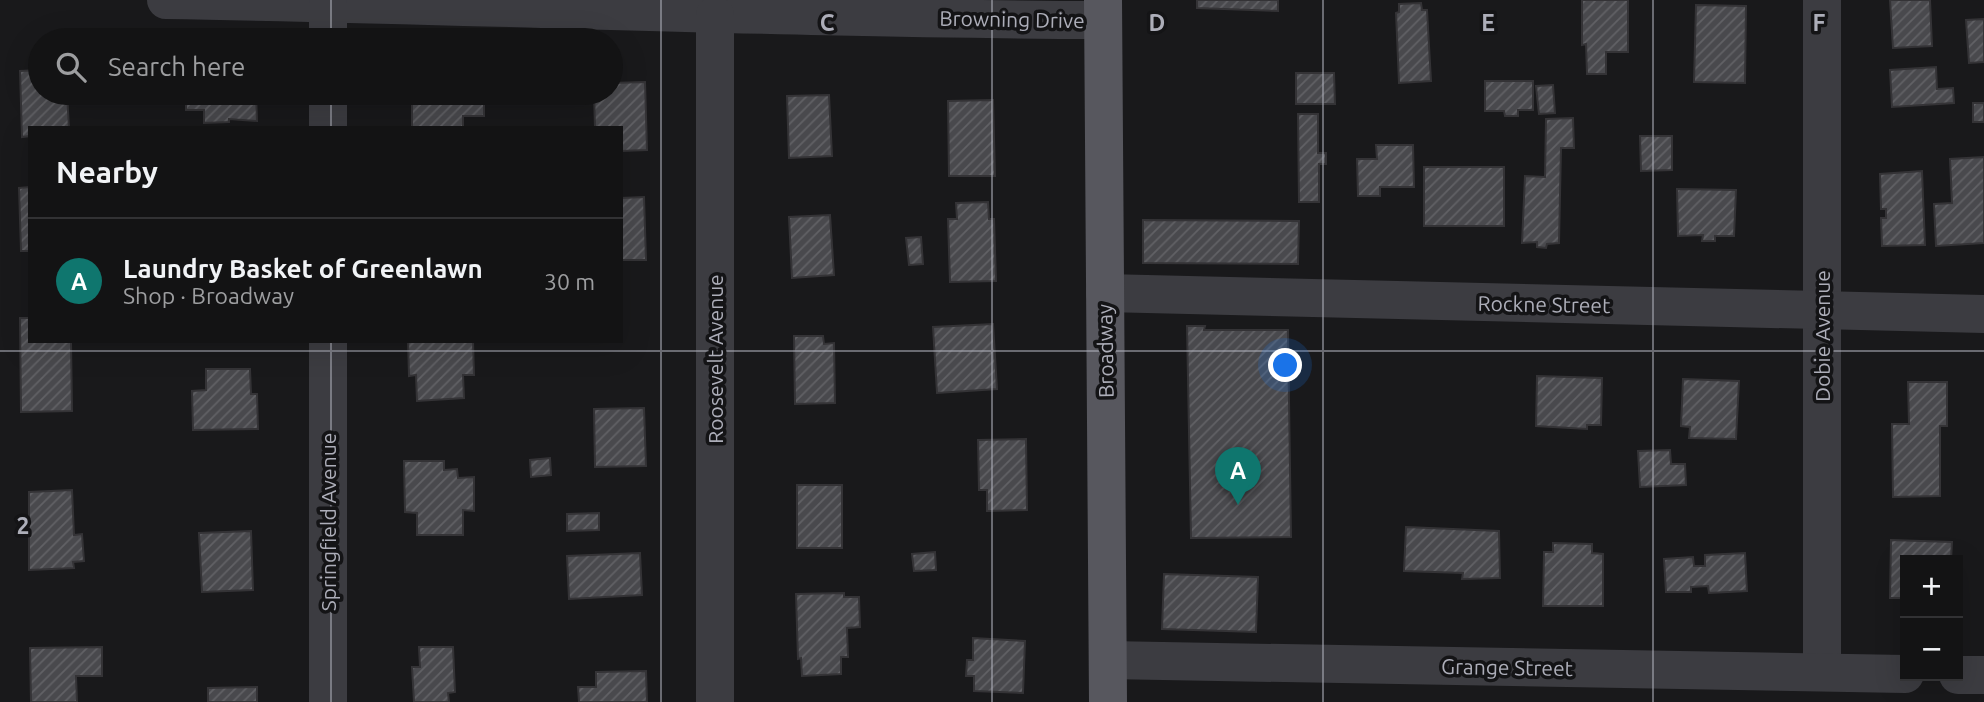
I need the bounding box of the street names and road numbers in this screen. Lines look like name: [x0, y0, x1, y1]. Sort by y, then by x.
street label: Browning Drive: [939, 6, 1085, 32]
street label: Dobie Avenue: [1810, 270, 1834, 402]
street label: Roosevelt Avenue: [703, 274, 727, 444]
street label: Rockne Street: [1477, 291, 1611, 317]
street label: Broadway: [1092, 304, 1118, 398]
street label: Springfield Avenue: [316, 433, 340, 611]
street label: Grange Street: [1441, 654, 1573, 680]

